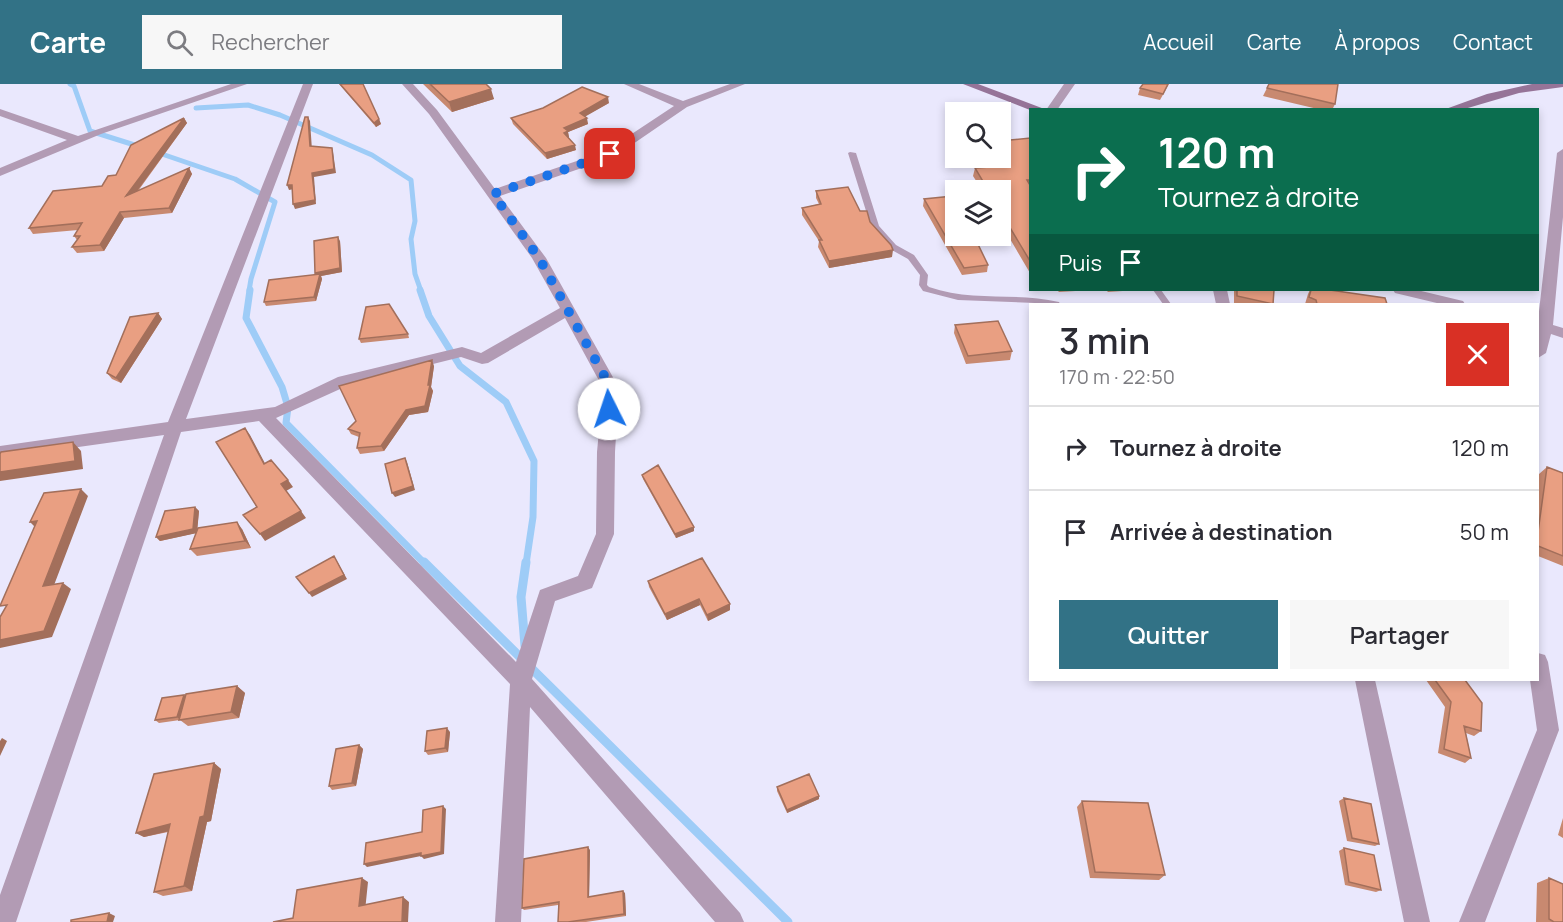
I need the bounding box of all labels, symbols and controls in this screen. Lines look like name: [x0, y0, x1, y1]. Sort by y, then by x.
search box: [142, 15, 562, 69]
text: Carte: [30, 23, 106, 61]
icon: search: [163, 26, 196, 59]
text: Rechercher: [211, 27, 330, 57]
text: Accueil: [1143, 28, 1214, 56]
text: Carte: [1247, 28, 1301, 56]
text: À propos: [1334, 28, 1420, 56]
text: Contact: [1453, 28, 1533, 56]
map controls: [945, 102, 1011, 246]
button: search: [945, 102, 1011, 168]
text: 120 m: [1158, 123, 1275, 181]
pin: [584, 128, 635, 179]
icon: right: [1059, 132, 1137, 210]
icon: arrive: [593, 137, 626, 170]
text: Tournez à droite: [1158, 178, 1359, 215]
button: layers: [945, 180, 1011, 246]
icon: arrive: [1114, 246, 1147, 279]
text: Puis: [1059, 248, 1102, 278]
text: 3 min: [1059, 316, 1150, 365]
button: close: [1446, 323, 1509, 386]
text: 170 m · 22:50: [1059, 363, 1175, 390]
position arrow: [577, 377, 641, 441]
icon: right: [1059, 432, 1092, 465]
text: Tournez à droite: [1110, 433, 1282, 463]
text: 120 m: [1451, 433, 1509, 463]
icon: arrive: [1059, 516, 1092, 549]
text: Arrivée à destination: [1110, 517, 1333, 547]
text: 50 m: [1460, 517, 1509, 547]
button: Quitter: [1059, 600, 1278, 669]
button: Partager: [1290, 600, 1509, 669]

